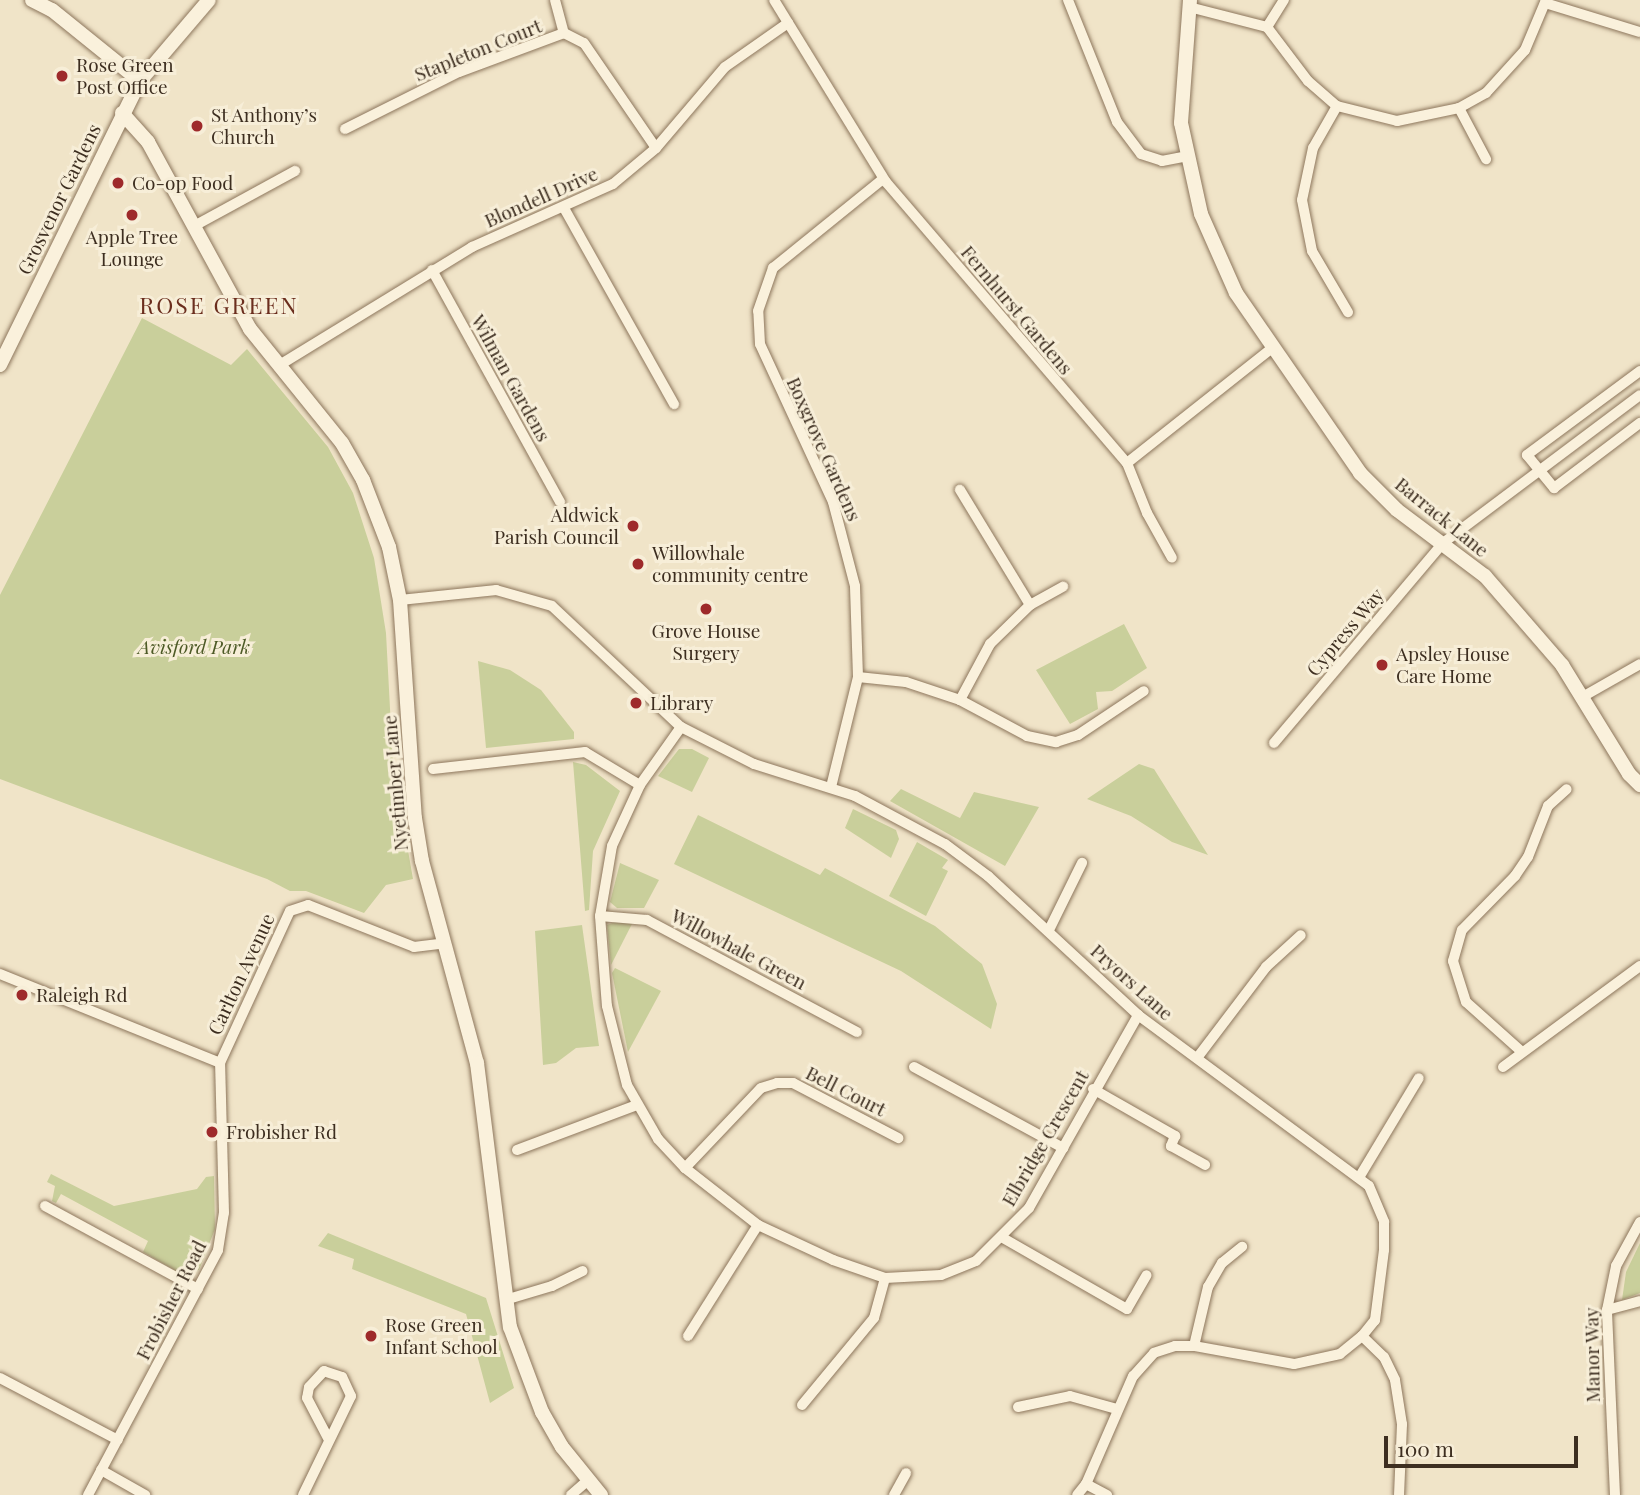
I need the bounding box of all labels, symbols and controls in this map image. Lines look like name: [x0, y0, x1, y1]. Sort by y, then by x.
street label: Stapleton Court: [411, 14, 545, 86]
place label: Rose Green Post Office: [76, 54, 174, 98]
marker: Rose Green Post Office: [54, 68, 70, 84]
place label: St Anthony’s Church: [211, 104, 318, 148]
marker: St Anthony’s Church: [189, 118, 205, 134]
street label: Grosvenor Gardens: [13, 120, 105, 278]
street label: Blondell Drive: [481, 162, 601, 232]
place label: Co-op Food: [132, 172, 233, 194]
marker: Co-op Food: [110, 175, 126, 191]
marker: Apple Tree Lounge: [124, 207, 140, 223]
place label: Apple Tree Lounge: [86, 226, 178, 270]
street label: Fernhurst Gardens: [956, 241, 1078, 379]
district label: ROSE GREEN: [141, 291, 297, 319]
street label: Wilman Gardens: [467, 311, 555, 445]
street label: Boxgrove Gardens: [782, 374, 866, 524]
street label: Barrack Lane: [1391, 472, 1493, 562]
place label: Aldwick Parish Council: [494, 504, 619, 548]
marker: Aldwick Parish Council: [625, 518, 641, 534]
place label: Willowhale community centre: [652, 542, 809, 586]
marker: Willowhale community centre: [630, 556, 646, 572]
street label: Cypress Way: [1301, 583, 1389, 681]
marker: Grove House Surgery: [698, 601, 714, 617]
place label: Grove House Surgery: [652, 620, 760, 664]
park label: Avisford Park: [138, 636, 250, 658]
place label: Apsley House Care Home: [1396, 643, 1510, 687]
marker: Apsley House Care Home: [1374, 657, 1390, 673]
place label: Library: [650, 692, 713, 714]
marker: Library: [628, 695, 644, 711]
street label: Nyetimber Lane: [378, 714, 412, 852]
street label: Willowhale Green: [668, 904, 810, 994]
street label: Carlton Avenue: [203, 909, 279, 1039]
street label: Pryors Lane: [1086, 939, 1178, 1025]
place label: Raleigh Rd: [36, 984, 127, 1006]
marker: Raleigh Rd: [14, 987, 30, 1003]
street label: Bell Court: [802, 1061, 890, 1121]
street label: Elbridge Crescent: [997, 1066, 1093, 1210]
place label: Frobisher Rd: [226, 1121, 337, 1143]
marker: Frobisher Rd: [204, 1124, 220, 1140]
street label: Frobisher Road: [131, 1236, 211, 1364]
street label: Manor Way: [1580, 1307, 1604, 1403]
place label: Rose Green Infant School: [385, 1314, 498, 1358]
marker: Rose Green Infant School: [363, 1328, 379, 1344]
scale bar: [1388, 1422, 1582, 1466]
text: 100 m: [1397, 1434, 1454, 1462]

